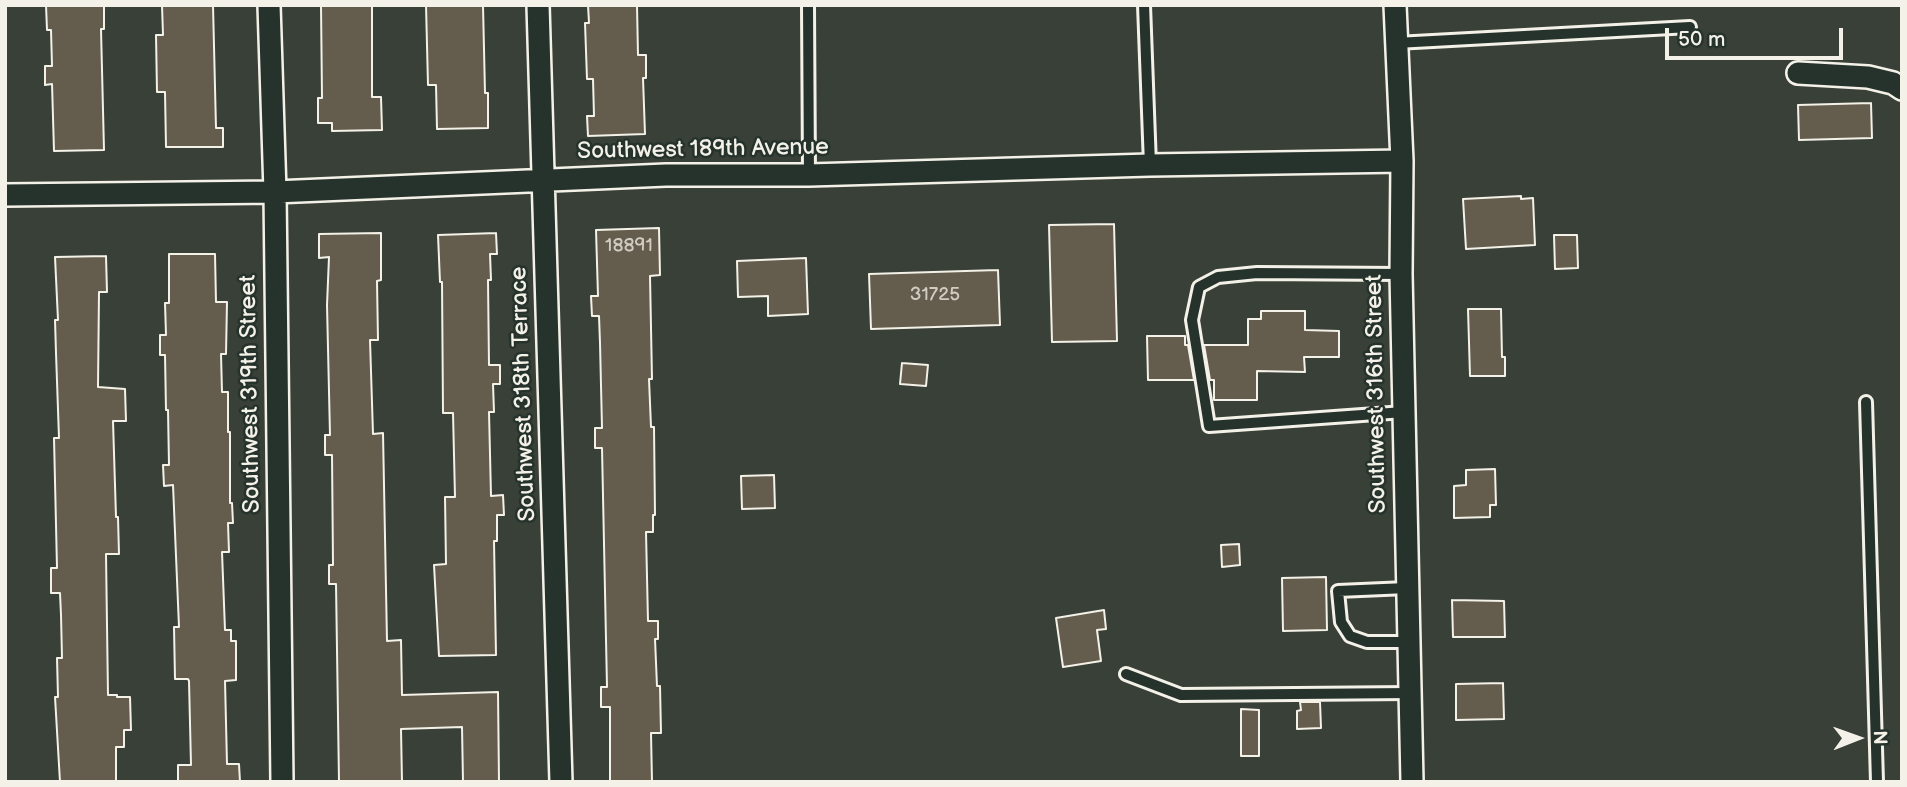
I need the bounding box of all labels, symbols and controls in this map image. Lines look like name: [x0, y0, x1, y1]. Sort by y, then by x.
scale bar: [1669, 14, 1848, 58]
text: 50 m: [1678, 27, 1725, 52]
street label: Southwest 189th Avenue: [577, 134, 829, 166]
house number: 18891: [605, 235, 653, 257]
street label: Southwest 318th Terrace: [506, 266, 542, 522]
street label: Southwest 316th Street: [1361, 274, 1393, 514]
street label: Southwest 319th Street: [235, 275, 267, 513]
house number: 31725: [910, 284, 960, 306]
north arrow: [1823, 703, 1893, 773]
text: N: [1868, 730, 1891, 745]

